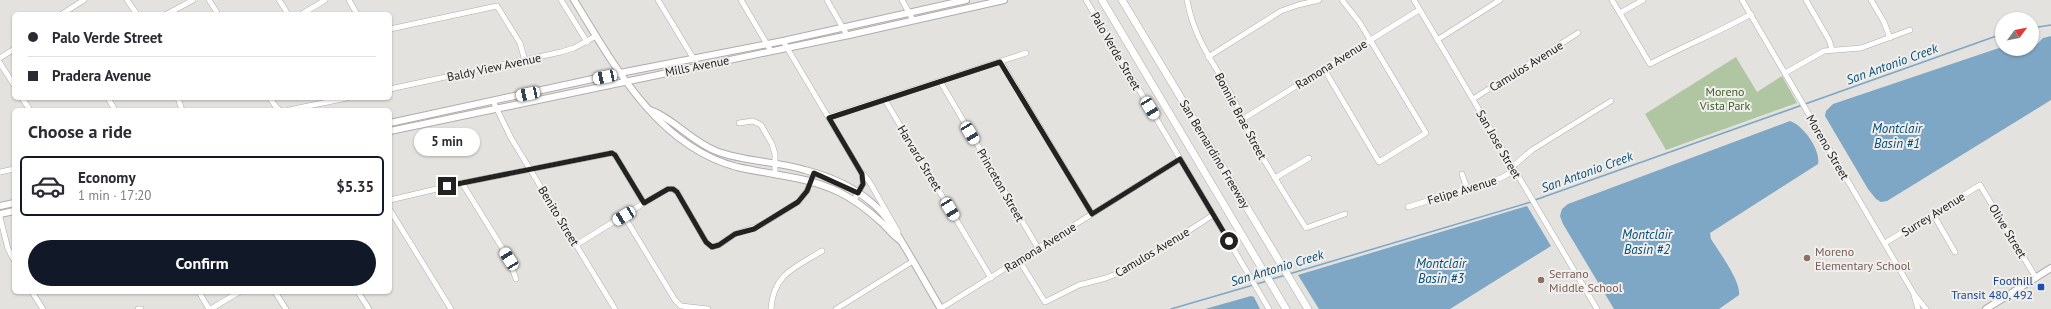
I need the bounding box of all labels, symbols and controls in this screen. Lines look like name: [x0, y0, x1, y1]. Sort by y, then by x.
street label: Palo Verde Street: [1088, 9, 1144, 93]
north arrow: [1995, 12, 2039, 56]
map controls: [1995, 12, 2039, 56]
text: Palo Verde Street: [52, 28, 163, 47]
street label: Ramona Avenue: [1292, 36, 1370, 92]
street label: Camulos Avenue: [1486, 37, 1566, 95]
water label: San Antonio Creek: [1844, 39, 1941, 88]
street label: Baldy View Avenue: [446, 50, 542, 84]
street label: Mills Avenue: [664, 52, 730, 80]
text: Pradera Avenue: [52, 66, 151, 85]
car: [592, 69, 618, 85]
street label: Bonnie Brae Street: [1212, 70, 1270, 162]
park label: Moreno Vista Park: [1699, 84, 1750, 113]
car: [515, 86, 541, 102]
car: [1139, 95, 1161, 121]
street label: San Bernardino Freeway: [1177, 97, 1254, 211]
street label: San Jose Street: [1473, 107, 1525, 181]
street label: Moreno Street: [1803, 112, 1853, 182]
text: Choose a ride: [28, 120, 132, 143]
car: [959, 120, 981, 146]
water label: Montclair Basin #1: [1872, 120, 1923, 152]
street label: Harvard Street: [894, 122, 946, 194]
callout: 5 min: [414, 128, 480, 156]
text: 5 min: [431, 133, 463, 150]
street label: Princeton Street: [974, 146, 1028, 224]
water label: San Antonio Creek: [1539, 147, 1636, 196]
icon: car: [30, 168, 66, 204]
text: Economy: [78, 168, 136, 187]
street label: Felipe Avenue: [1425, 172, 1499, 208]
text: $5.35: [336, 177, 374, 196]
route end: [438, 177, 456, 195]
street label: Benito Street: [535, 183, 583, 249]
text: 1 min · 17:20: [78, 187, 151, 204]
street label: Surrey Avenue: [1898, 188, 1968, 240]
car: [939, 196, 961, 222]
street label: Olive Street: [1986, 201, 2030, 261]
car: [611, 205, 637, 227]
street label: Ramona Avenue: [1001, 219, 1079, 275]
street label: Camulos Avenue: [1112, 224, 1192, 280]
water label: Montclair Basin #2: [1622, 226, 1673, 258]
route start: [1220, 232, 1238, 250]
button: Confirm: [28, 240, 376, 286]
place label: Moreno Elementary School: [1815, 244, 1911, 273]
water label: San Antonio Creek: [1229, 245, 1327, 290]
car: [498, 246, 520, 272]
marker: Moreno Elementary School: [1802, 253, 1812, 263]
water label: Montclair Basin #3: [1416, 255, 1467, 287]
place label: Serrano Middle School: [1549, 266, 1623, 295]
place label: Foothill Transit 480, 492: [1951, 273, 2033, 302]
marker: Serrano Middle School: [1536, 275, 1546, 285]
marker: Foothill Transit 480, 492: [2036, 282, 2046, 292]

